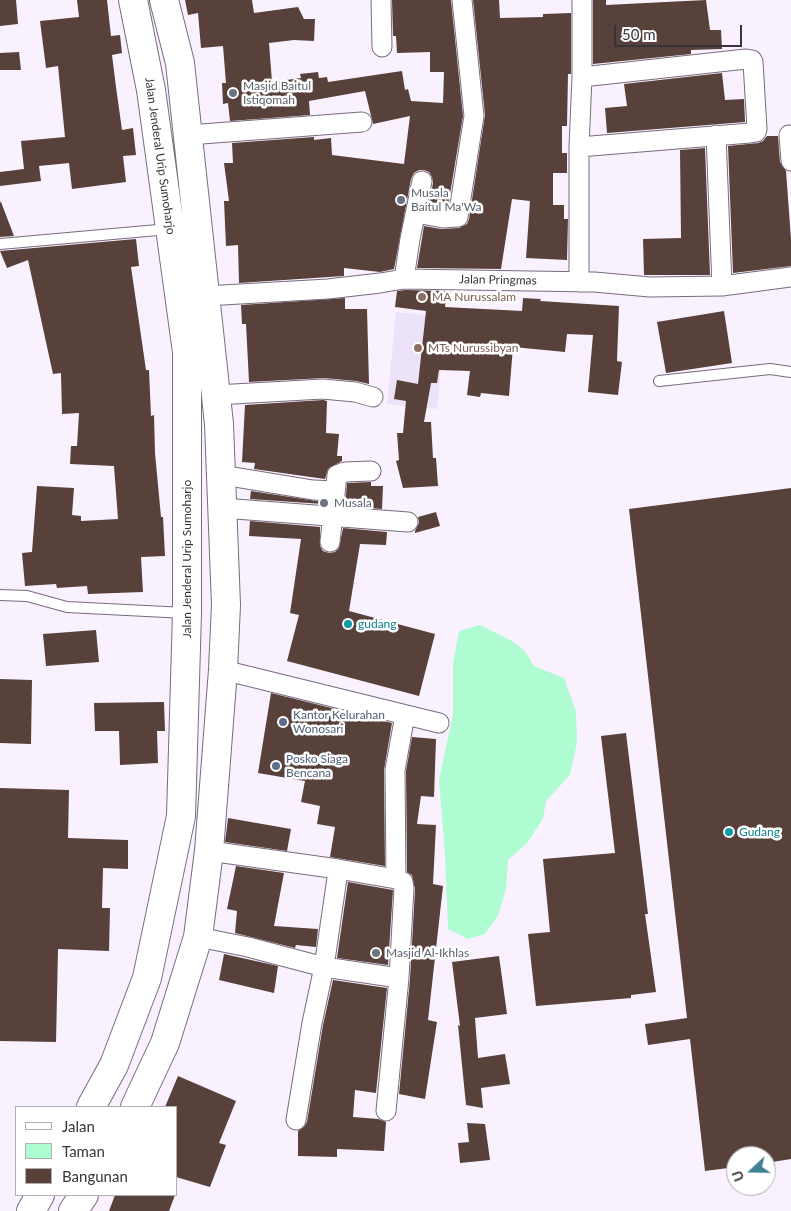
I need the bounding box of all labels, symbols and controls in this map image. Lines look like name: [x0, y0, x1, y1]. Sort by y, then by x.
scale bar: [616, 15, 744, 47]
text: 50 m: [622, 25, 656, 43]
street label: Jalan Jenderal Urip Sumoharjo: [142, 76, 178, 236]
place label: Masjid Baitul Istiqomah: [243, 79, 311, 107]
marker: Masjid Baitul Istiqomah: [227, 87, 239, 99]
place label: Musala Baitul Ma'Wa: [411, 186, 481, 214]
marker: Musala Baitul Ma'Wa: [395, 194, 407, 206]
street label: Jalan Pringmas: [459, 272, 537, 288]
place label: MA Nurussalam: [432, 290, 516, 304]
marker: MA Nurussalam: [416, 291, 428, 303]
place label: MTs Nurussibyan: [428, 341, 518, 355]
marker: MTs Nurussibyan: [412, 342, 424, 354]
street label: Jalan Jenderal Urip Sumoharjo: [180, 480, 194, 638]
place label: Musala: [334, 496, 372, 510]
marker: Musala: [318, 497, 330, 509]
place label: gudang: [358, 617, 397, 631]
marker: gudang: [342, 618, 354, 630]
place label: Kantor Kelurahan Wonosari: [293, 708, 385, 736]
marker: Kantor Kelurahan Wonosari: [277, 716, 289, 728]
place label: Posko Siaga Bencana: [286, 752, 348, 780]
marker: Posko Siaga Bencana: [270, 760, 282, 772]
place label: Gudang: [739, 825, 780, 839]
marker: Gudang: [723, 826, 735, 838]
place label: Masjid Al-Ikhlas: [386, 946, 469, 960]
marker: Masjid Al-Ikhlas: [370, 947, 382, 959]
legend: [15, 1106, 178, 1196]
text: Jalan: [62, 1117, 95, 1135]
text: Taman: [62, 1142, 105, 1160]
north arrow: [726, 1146, 776, 1196]
text: Bangunan: [62, 1167, 128, 1185]
text: U: [728, 1168, 747, 1184]

